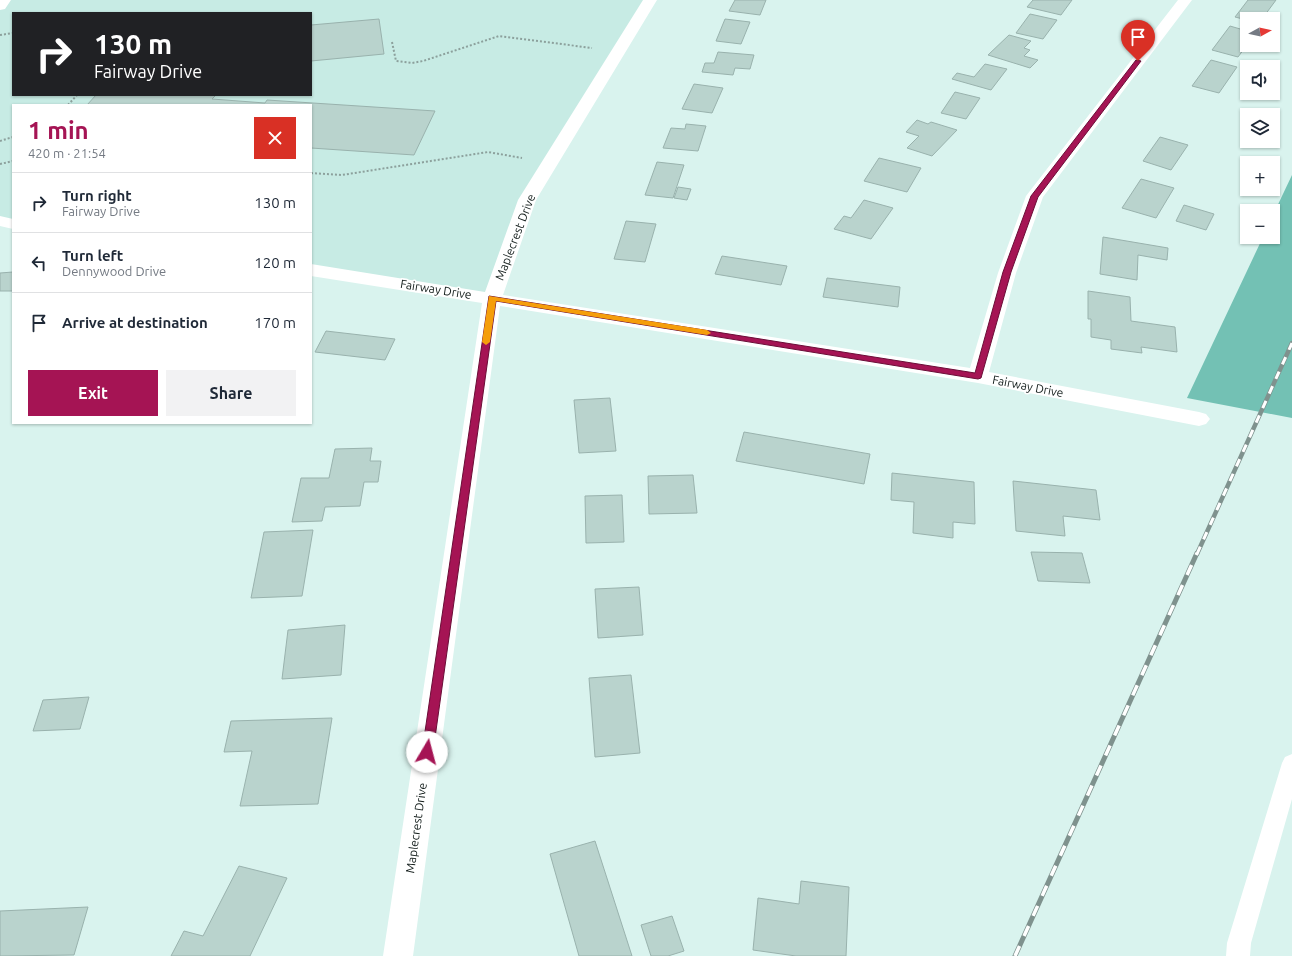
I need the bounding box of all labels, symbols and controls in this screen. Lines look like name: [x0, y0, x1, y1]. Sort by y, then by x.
north arrow: [1240, 12, 1280, 52]
map controls: [1240, 12, 1280, 244]
pin: [1121, 20, 1155, 61]
icon: arrive: [1127, 26, 1149, 48]
icon: right: [28, 28, 80, 80]
text: 130 m: [94, 28, 172, 59]
button: sound: [1240, 60, 1280, 100]
text: Fairway Drive: [94, 61, 202, 81]
button: layers: [1240, 108, 1280, 148]
text: 1 min: [28, 117, 89, 144]
button: close: [254, 117, 296, 159]
text: 420 m · 21:54: [28, 146, 106, 160]
button: +: [1240, 156, 1280, 196]
text: Turn right: [62, 187, 132, 204]
icon: right: [28, 192, 50, 214]
street label: Maplecrest Drive: [493, 192, 537, 282]
text: 130 m: [254, 194, 296, 211]
text: Fairway Drive: [62, 204, 140, 218]
button: −: [1240, 204, 1280, 244]
text: Turn left: [62, 247, 123, 264]
icon: left: [28, 252, 50, 274]
text: 120 m: [254, 254, 296, 271]
text: Dennywood Drive: [62, 264, 166, 278]
street label: Fairway Drive: [399, 277, 473, 301]
icon: arrive: [28, 312, 50, 334]
text: Arrive at destination: [62, 314, 208, 331]
text: 170 m: [254, 314, 296, 331]
button: Exit: [28, 370, 158, 416]
button: Share: [166, 370, 296, 416]
street label: Fairway Drive: [991, 373, 1065, 399]
position arrow: [406, 731, 448, 773]
street label: Maplecrest Drive: [403, 782, 429, 874]

